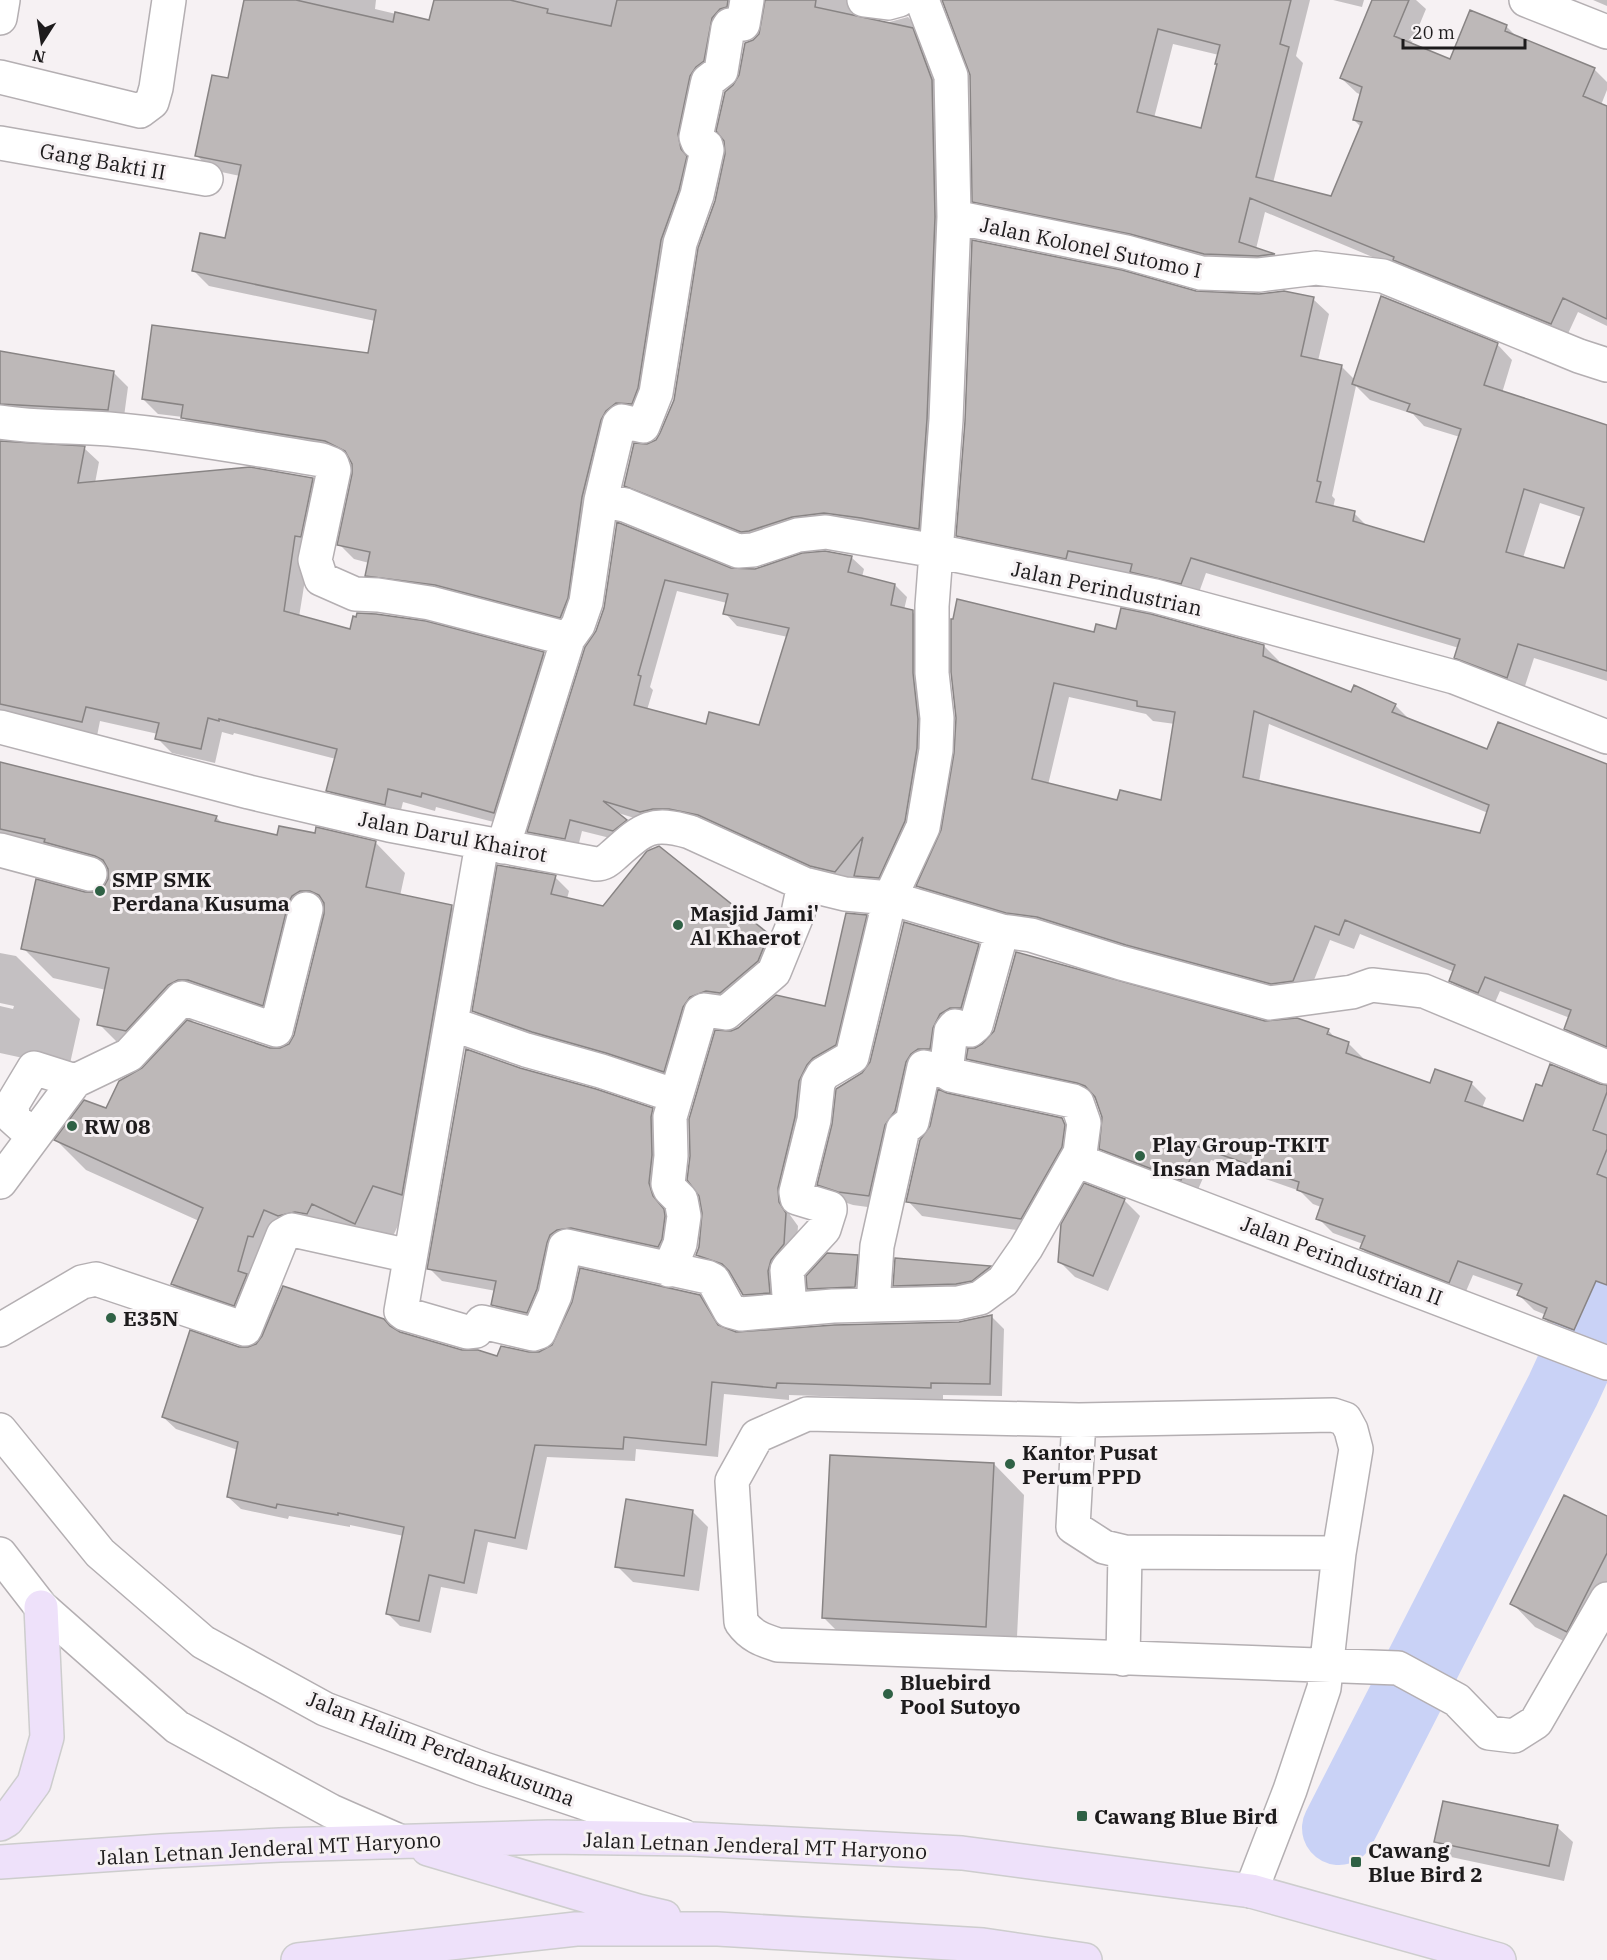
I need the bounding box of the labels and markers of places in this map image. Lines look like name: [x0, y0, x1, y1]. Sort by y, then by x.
place label: SMP SMK Perdana Kusuma: [112, 865, 290, 917]
marker: SMP SMK Perdana Kusuma: [93, 884, 107, 898]
place label: Masjid Jami' Al Khaerot: [690, 899, 819, 951]
marker: Masjid Jami' Al Khaerot: [671, 918, 685, 932]
place label: RW 08: [84, 1112, 151, 1140]
marker: RW 08: [65, 1119, 79, 1133]
place label: Play Group-TKIT Insan Madani: [1152, 1130, 1329, 1182]
marker: Play Group-TKIT Insan Madani: [1133, 1149, 1147, 1163]
place label: E35N: [123, 1304, 179, 1332]
marker: E35N: [104, 1311, 118, 1325]
place label: Kantor Pusat Perum PPD: [1022, 1438, 1158, 1490]
marker: Kantor Pusat Perum PPD: [1003, 1457, 1017, 1471]
place label: Bluebird Pool Sutoyo: [900, 1668, 1020, 1720]
marker: Bluebird Pool Sutoyo: [881, 1687, 895, 1701]
place label: Cawang Blue Bird: [1094, 1802, 1278, 1830]
marker: Cawang Blue Bird: [1075, 1809, 1089, 1823]
place label: Cawang Blue Bird 2: [1368, 1836, 1483, 1888]
marker: Cawang Blue Bird 2: [1349, 1855, 1363, 1869]

